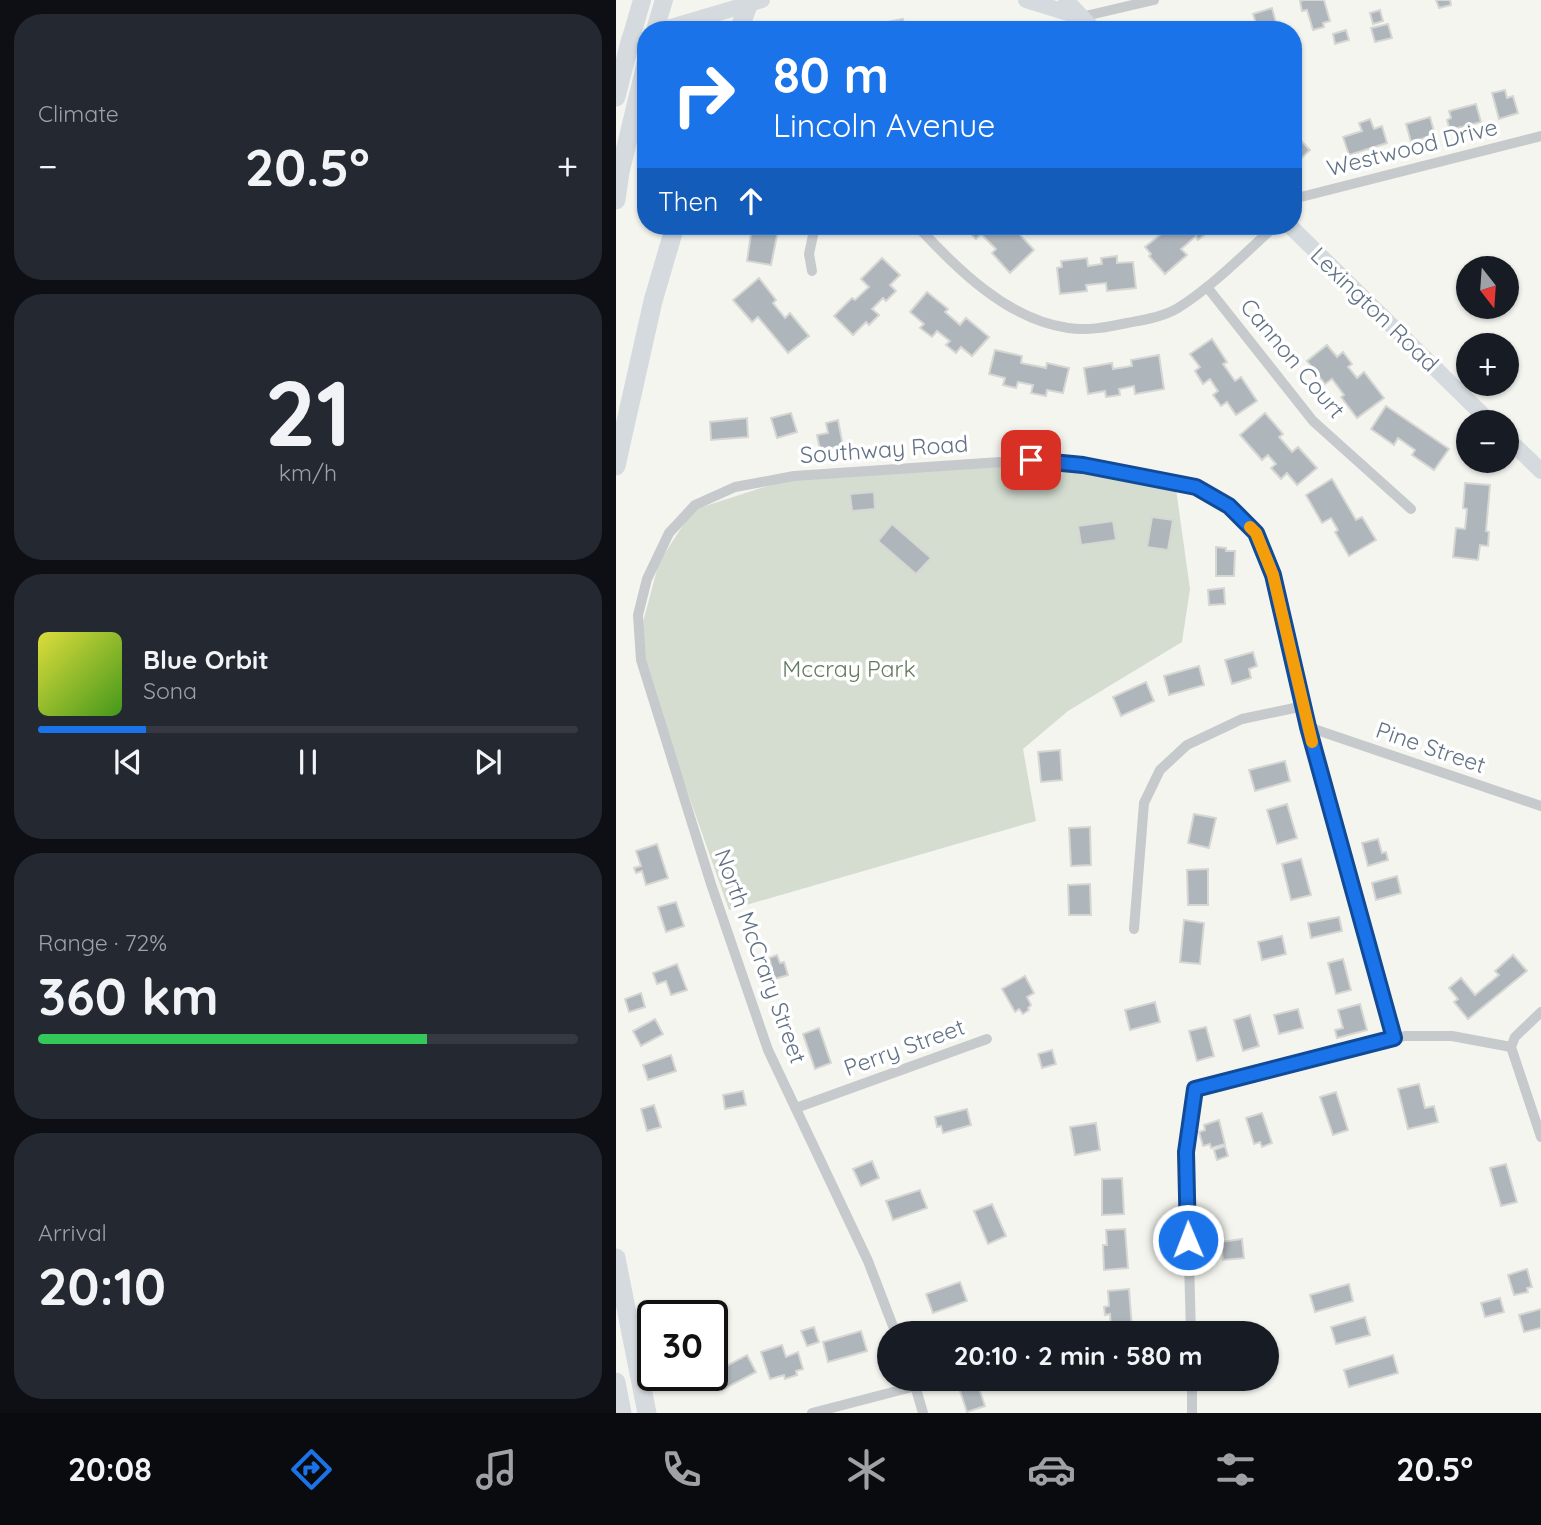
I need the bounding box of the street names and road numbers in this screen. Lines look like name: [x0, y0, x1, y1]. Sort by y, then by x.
street label: Westwood Drive: [1324, 112, 1500, 182]
street label: Lexington Road: [1305, 241, 1445, 377]
street label: Cannon Court: [1234, 292, 1352, 424]
street label: Southway Road: [799, 429, 969, 469]
street label: Pine Street: [1372, 715, 1490, 779]
street label: North McCrary Street: [709, 845, 813, 1067]
street label: Perry Street: [840, 1012, 969, 1082]

